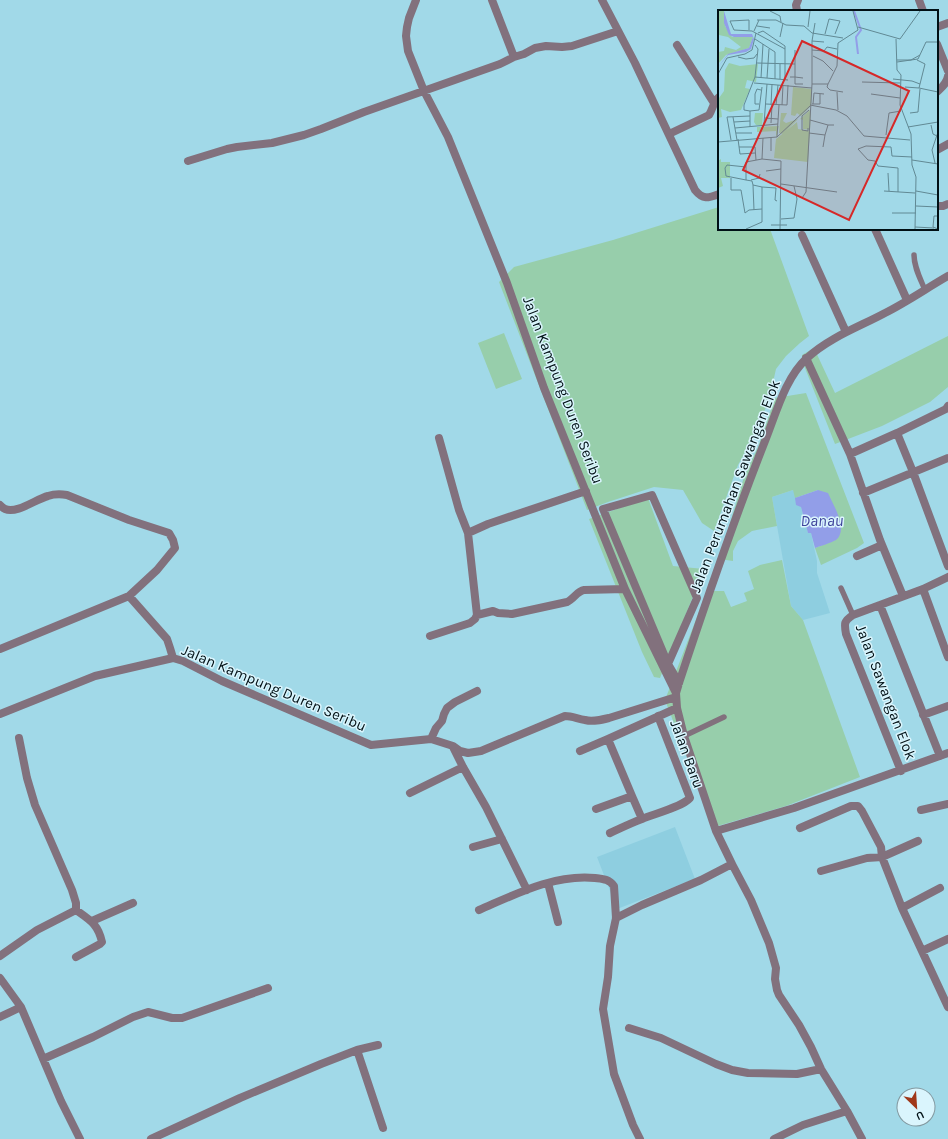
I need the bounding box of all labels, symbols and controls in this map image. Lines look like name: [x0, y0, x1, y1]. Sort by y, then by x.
inset map: [718, 10, 938, 230]
street label: Jalan Kampung Duren Seribu: [519, 294, 607, 486]
street label: Jalan Perumahan Sawangan Elok: [686, 377, 784, 595]
water label: Danau: [800, 511, 844, 530]
street label: Jalan Sawangan Elok: [852, 622, 920, 762]
street label: Jalan Kampung Duren Seribu: [179, 641, 369, 735]
street label: Jalan Baru: [666, 717, 708, 791]
north arrow: [896, 1087, 936, 1127]
text: U: [914, 1108, 926, 1123]

